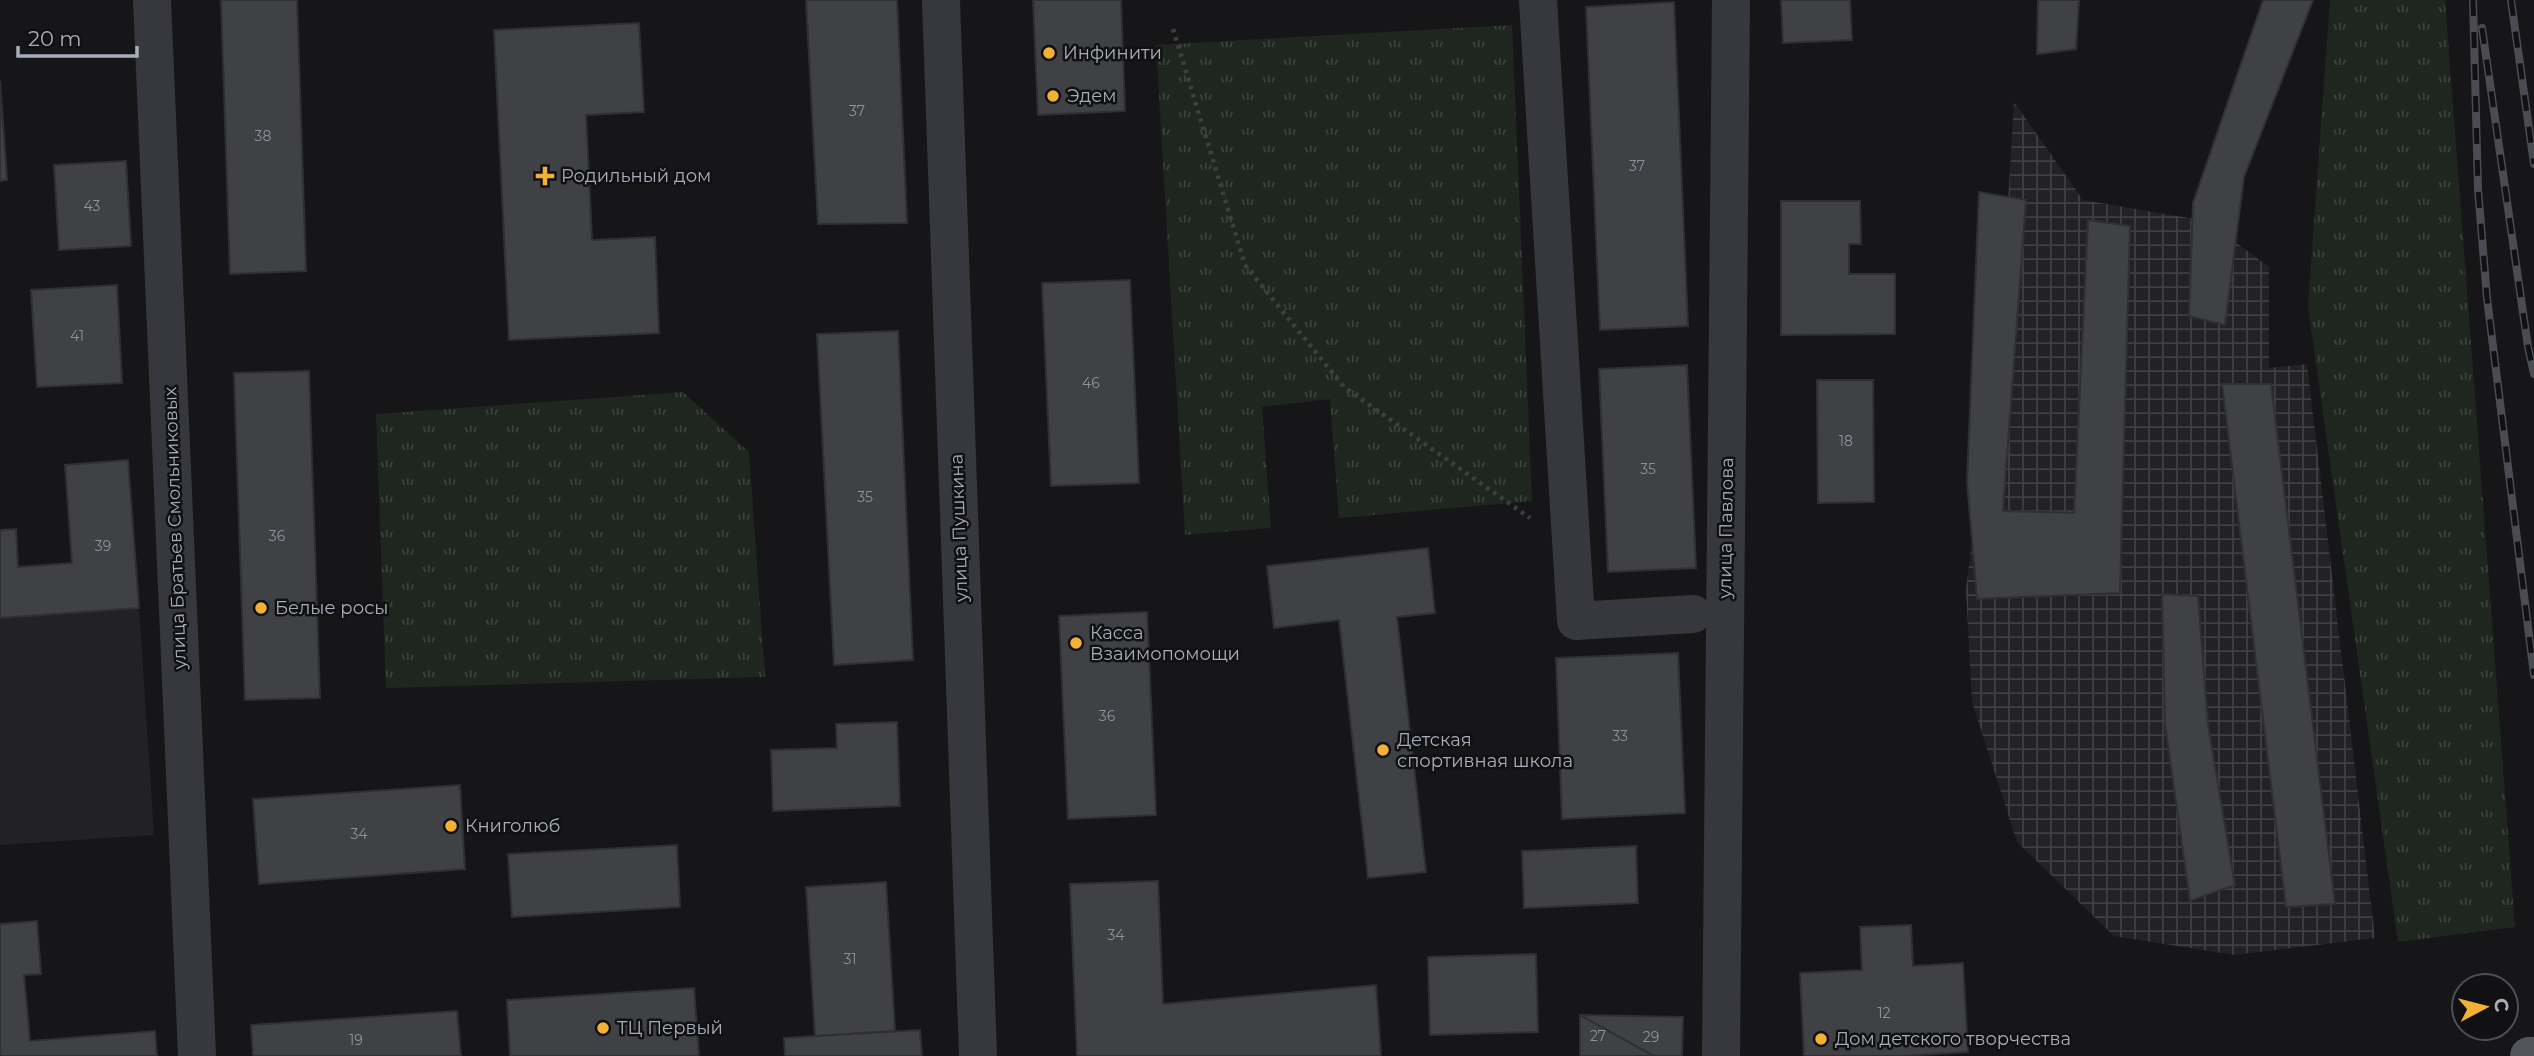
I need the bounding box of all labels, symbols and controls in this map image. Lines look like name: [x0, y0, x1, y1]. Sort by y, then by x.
scale bar: [18, 14, 136, 58]
text: 20 m: [28, 26, 82, 51]
place label: Инфинити: [1063, 42, 1162, 64]
marker: Инфинити: [1041, 45, 1057, 61]
place label: Эдем: [1067, 85, 1116, 107]
marker: Эдем: [1045, 88, 1061, 104]
house number: 37: [849, 102, 865, 120]
house number: 38: [255, 127, 271, 145]
house number: 37: [1629, 157, 1645, 175]
place label: Родильный дом: [561, 165, 711, 187]
marker: Родильный дом: [535, 166, 555, 186]
house number: 43: [84, 197, 101, 215]
house number: 41: [70, 327, 84, 345]
house number: 46: [1082, 374, 1100, 392]
street label: улица Братьев Смольниковых: [159, 386, 191, 671]
house number: 18: [1839, 432, 1853, 450]
street label: улица Пушкина: [945, 454, 973, 603]
street label: улица Павлова: [1714, 457, 1738, 600]
house number: 35: [1640, 460, 1656, 478]
house number: 35: [857, 488, 873, 506]
house number: 36: [269, 527, 286, 545]
house number: 39: [95, 537, 111, 555]
place label: Белые росы: [275, 597, 388, 619]
marker: Белые росы: [253, 600, 269, 616]
place label: Касса Взаимопомощи: [1090, 622, 1240, 665]
marker: Касса Взаимопомощи: [1068, 635, 1084, 651]
house number: 36: [1099, 707, 1116, 725]
house number: 33: [1612, 727, 1628, 745]
place label: Детская спортивная школа: [1397, 729, 1573, 772]
marker: Детская спортивная школа: [1375, 742, 1391, 758]
place label: Книголюб: [465, 815, 560, 837]
marker: Книголюб: [443, 818, 459, 834]
house number: 34: [350, 825, 368, 843]
house number: 34: [1107, 926, 1125, 944]
house number: 31: [844, 950, 856, 968]
north arrow: [2450, 972, 2520, 1042]
text: С: [2489, 997, 2514, 1013]
house number: 12: [1877, 1004, 1891, 1022]
place label: ТЦ Первый: [617, 1017, 723, 1039]
marker: ТЦ Первый: [595, 1020, 611, 1036]
house number: 27: [1590, 1027, 1606, 1045]
house number: 29: [1643, 1028, 1659, 1046]
place label: Дом детского творчества: [1835, 1028, 2071, 1050]
house number: 19: [349, 1031, 363, 1049]
marker: Дом детского творчества: [1813, 1031, 1829, 1047]

